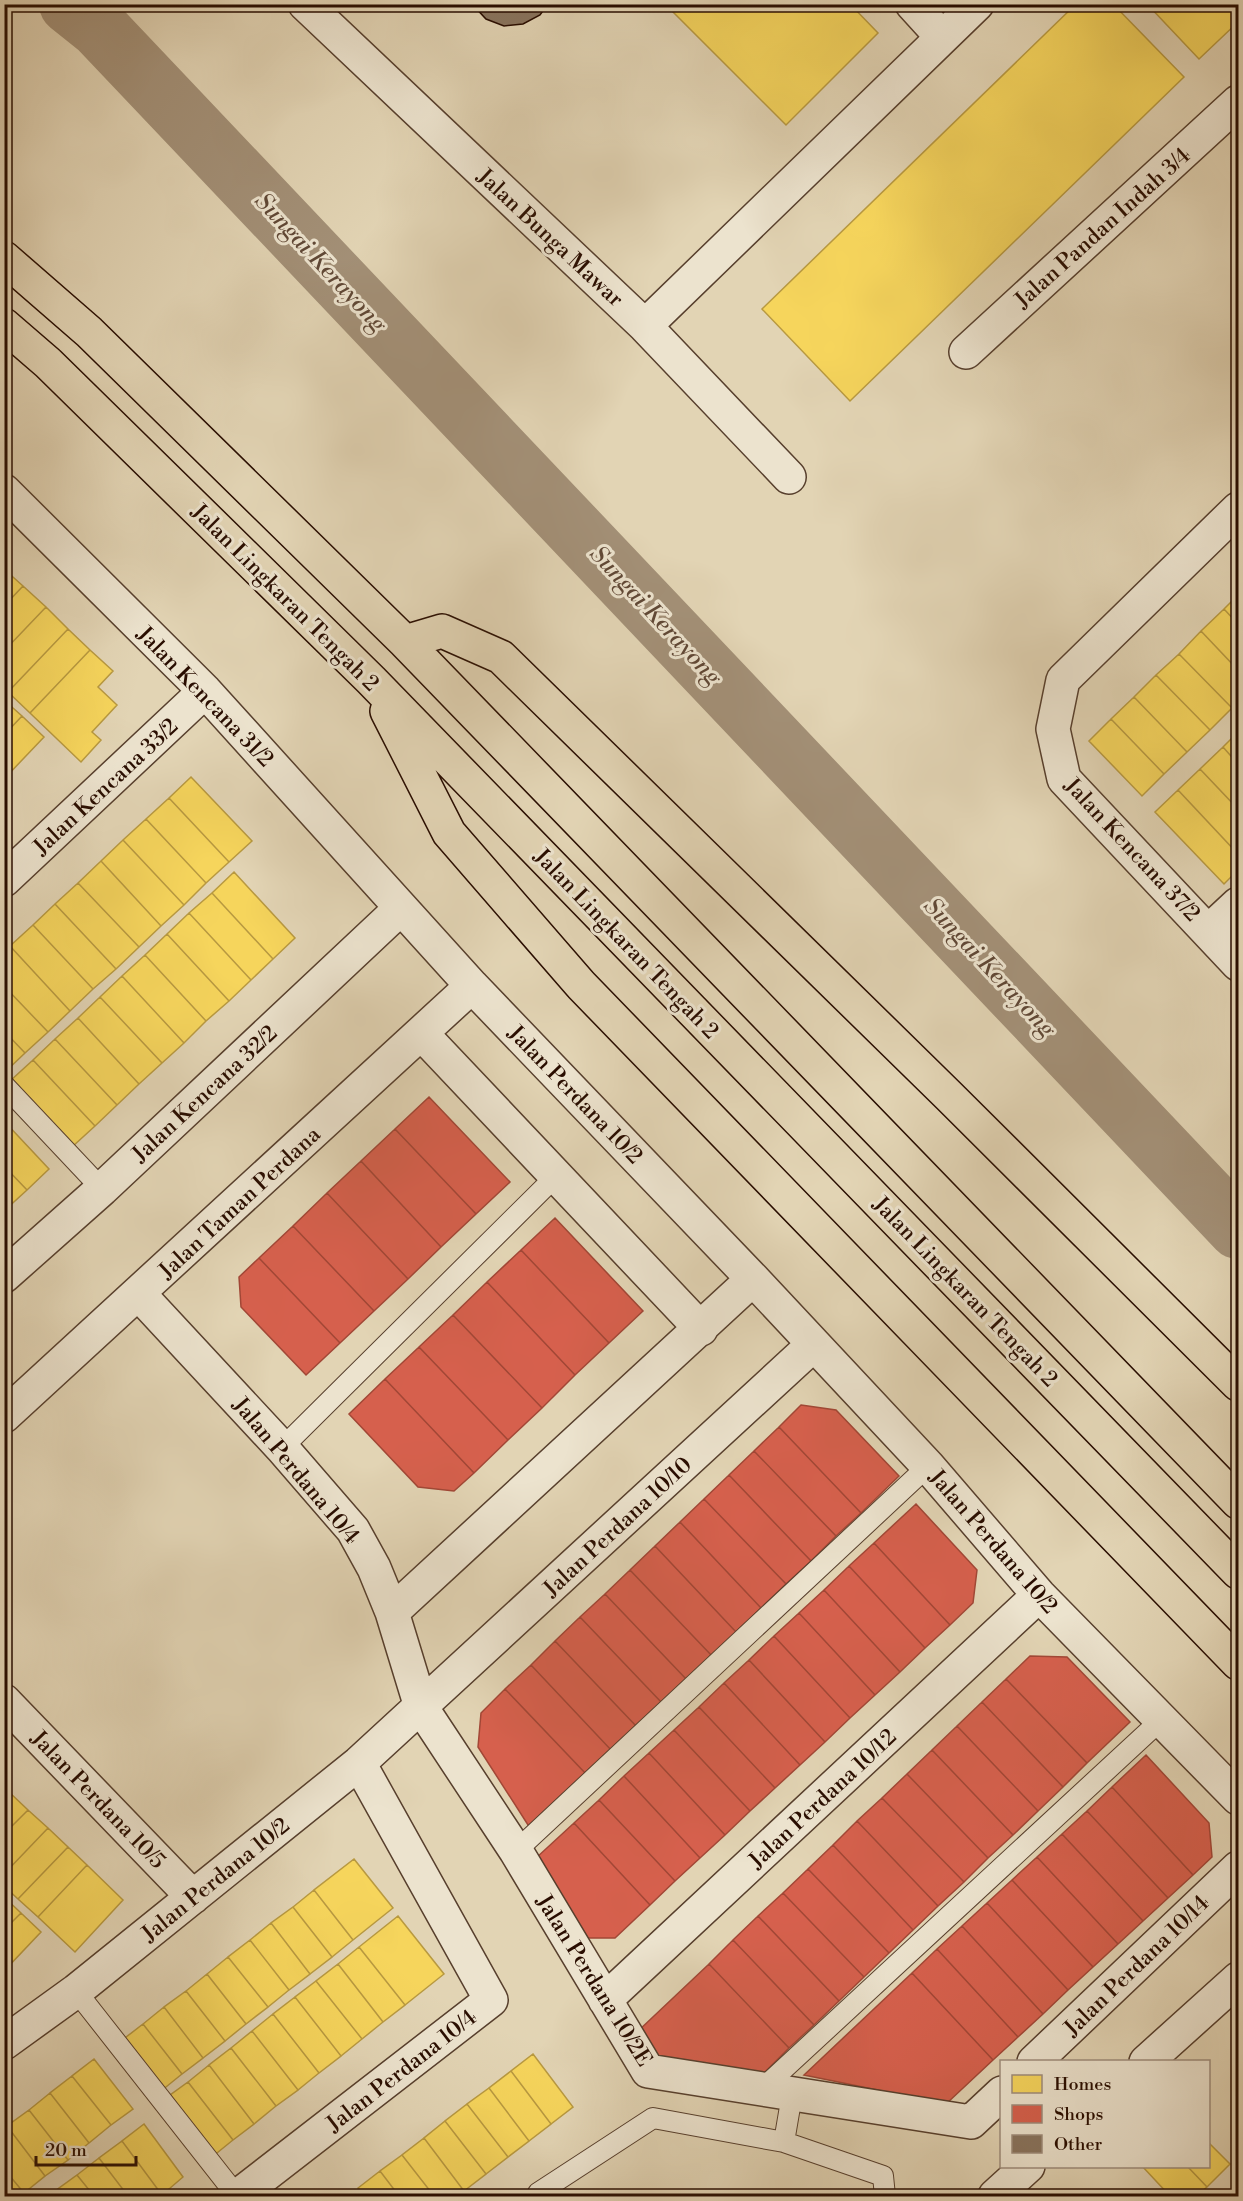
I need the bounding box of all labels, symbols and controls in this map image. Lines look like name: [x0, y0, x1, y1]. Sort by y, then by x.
street label: Jalan Pandan Indah 3/4: [1009, 142, 1197, 315]
street label: Jalan Bunga Mawar: [470, 163, 629, 313]
water label: Sungai Kerayong: [248, 187, 394, 340]
street label: Jalan Lingkaran Tengah 2: [185, 498, 384, 697]
water label: Sungai Kerayong: [583, 540, 729, 693]
street label: Jalan Kencana 31/2: [130, 620, 279, 773]
street label: Jalan Kencana 33/2: [27, 713, 184, 862]
street label: Jalan Kencana 37/2: [1058, 772, 1205, 927]
street label: Jalan Lingkaran Tengah 2: [527, 843, 724, 1045]
water label: Sungai Kerayong: [917, 892, 1063, 1045]
street label: Jalan Perdana 10/2: [501, 1019, 648, 1170]
street label: Jalan Kencana 32/2: [126, 1020, 283, 1169]
street label: Jalan Taman Perdana: [153, 1121, 327, 1286]
street label: Jalan Lingkaran Tengah 2: [866, 1191, 1063, 1393]
street label: Jalan Perdana 10/4: [226, 1391, 365, 1550]
street label: Jalan Perdana 10/10: [537, 1451, 698, 1604]
street label: Jalan Perdana 10/2: [922, 1464, 1063, 1620]
street label: Jalan Perdana 10/12: [743, 1724, 903, 1875]
street label: Jalan Perdana 10/5: [24, 1725, 171, 1875]
street label: Jalan Perdana 10/2: [136, 1812, 295, 1949]
street label: Jalan Perdana 10/2E: [529, 1889, 658, 2072]
street label: Jalan Perdana 10/14: [1058, 1890, 1215, 2043]
street label: Jalan Perdana 10/4: [321, 2004, 482, 2139]
legend: [1000, 2060, 1210, 2168]
text: Homes: [1054, 2073, 1111, 2096]
text: Shops: [1054, 2103, 1104, 2126]
scale bar: [36, 2129, 136, 2167]
text: Other: [1054, 2133, 1102, 2156]
text: 20 m: [45, 2139, 87, 2162]

